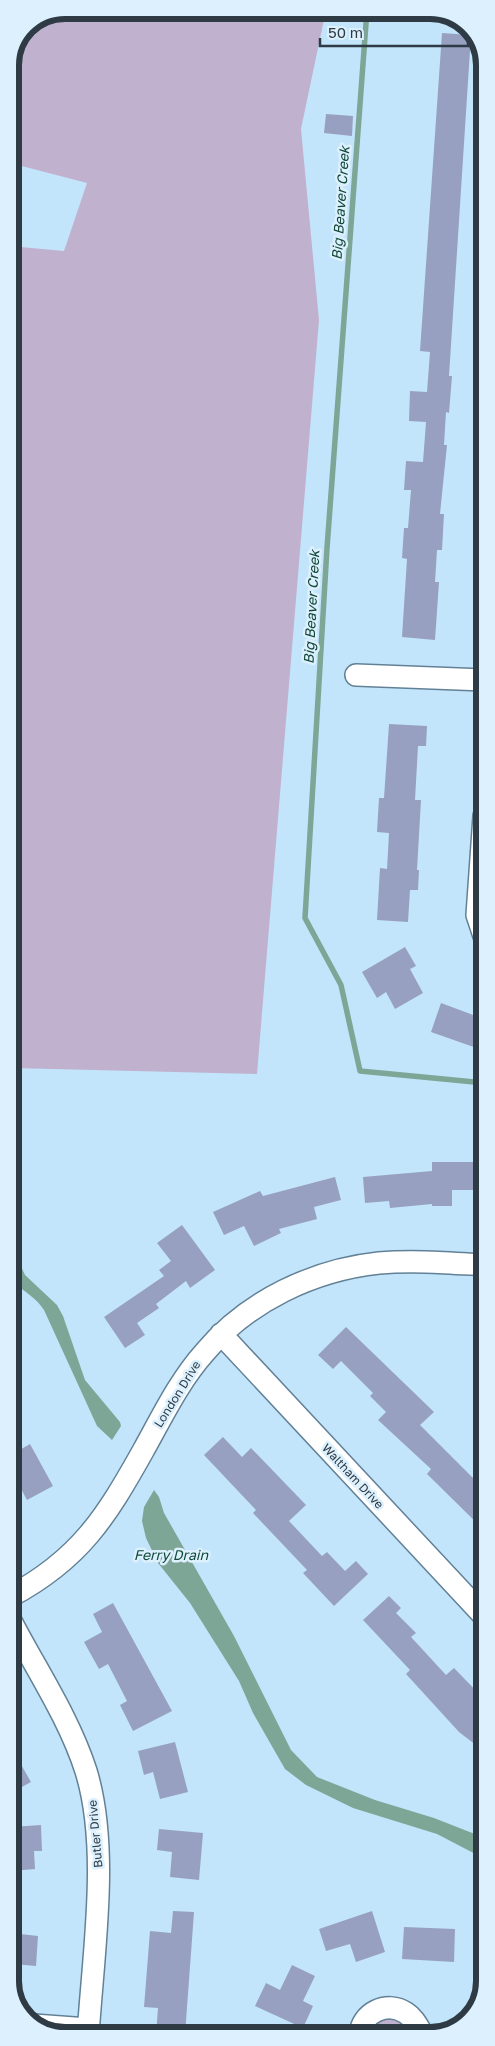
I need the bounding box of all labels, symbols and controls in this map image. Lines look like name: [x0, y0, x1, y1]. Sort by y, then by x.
scale bar: [320, 15, 468, 47]
text: 50 m: [328, 23, 363, 41]
water label: Big Beaver Creek: [328, 143, 353, 260]
water label: Big Beaver Creek: [300, 548, 323, 664]
street label: London Drive: [151, 1358, 204, 1430]
street label: Waltham Drive: [319, 1440, 387, 1512]
water label: Ferry Drain: [134, 1546, 210, 1563]
street label: Butler Drive: [85, 1799, 105, 1869]

